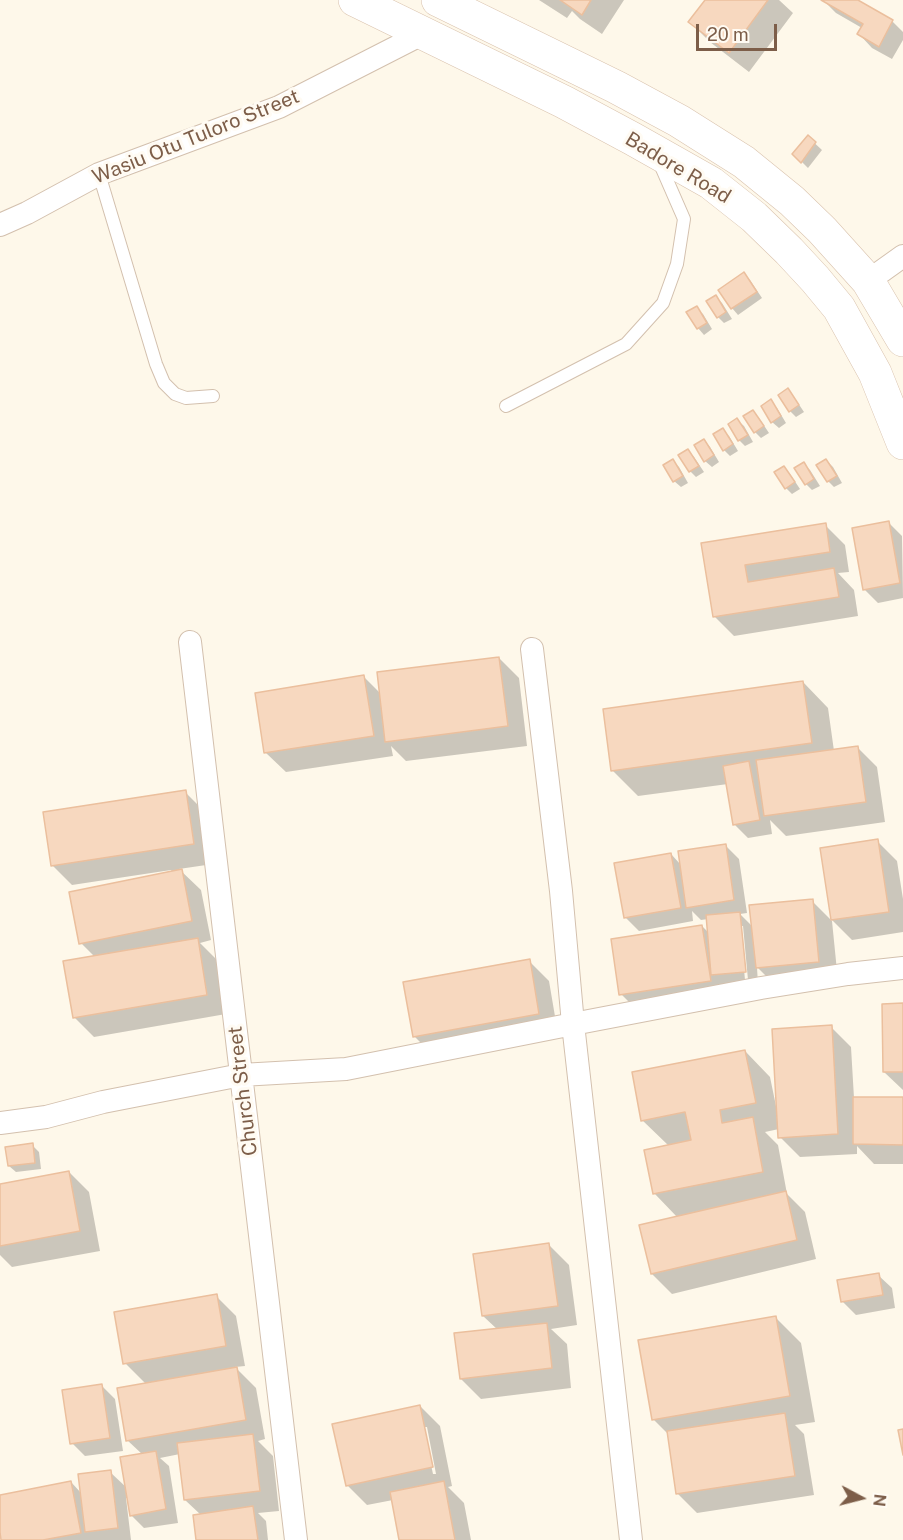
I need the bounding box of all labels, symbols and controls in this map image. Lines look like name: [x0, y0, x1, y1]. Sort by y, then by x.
scale bar: [699, 12, 780, 50]
text: 20 m: [707, 24, 749, 45]
street label: Wasiu Otu Tuloro Street: [89, 84, 303, 190]
street label: Badore Road: [621, 127, 735, 209]
street label: Church Street: [223, 1025, 263, 1157]
north arrow: [831, 1468, 891, 1528]
text: N: [869, 1493, 890, 1508]

